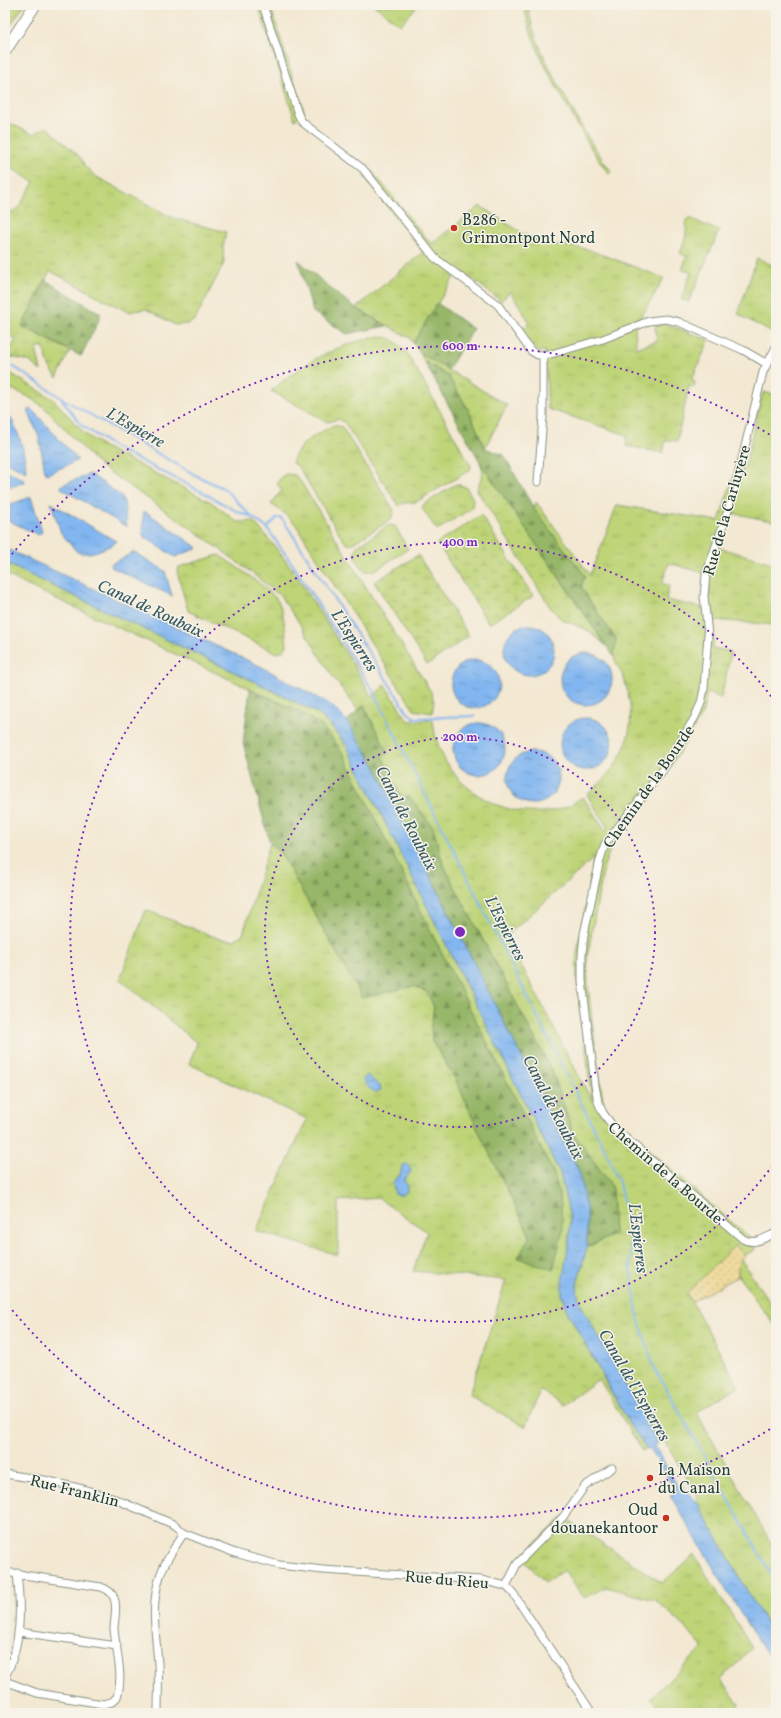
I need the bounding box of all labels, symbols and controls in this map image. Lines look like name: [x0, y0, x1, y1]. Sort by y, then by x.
place label: B286 - Grimontpont Nord: [462, 210, 595, 250]
marker: B286 - Grimontpont Nord: [449, 223, 459, 233]
text: 600 m: [442, 339, 478, 355]
water label: L'Espierre: [102, 402, 169, 455]
street label: Rue de la Carluyère: [699, 442, 757, 579]
text: 400 m: [442, 535, 478, 551]
water label: Canal de Roubaix: [93, 575, 207, 644]
water label: L'Espierres: [325, 605, 383, 677]
street label: Chemin de la Bourde: [599, 721, 700, 853]
text: 200 m: [442, 730, 478, 746]
water label: Canal de Roubaix: [369, 762, 442, 875]
water label: L'Espierres: [478, 892, 531, 965]
centre of rings: [453, 925, 467, 939]
water label: Canal de Roubaix: [516, 1051, 589, 1164]
street label: Chemin de la Bourde: [602, 1117, 727, 1230]
water label: L'Espierres: [622, 1202, 653, 1274]
water label: Canal de l'Espierres: [592, 1325, 675, 1446]
place label: La Maison du Canal: [658, 1460, 731, 1500]
street label: Rue Franklin: [28, 1470, 122, 1514]
marker: La Maison du Canal: [645, 1473, 655, 1483]
place label: Oud douanekantoor: [551, 1500, 658, 1540]
marker: Oud douanekantoor: [661, 1513, 671, 1523]
street label: Rue du Rieu: [404, 1566, 490, 1596]

